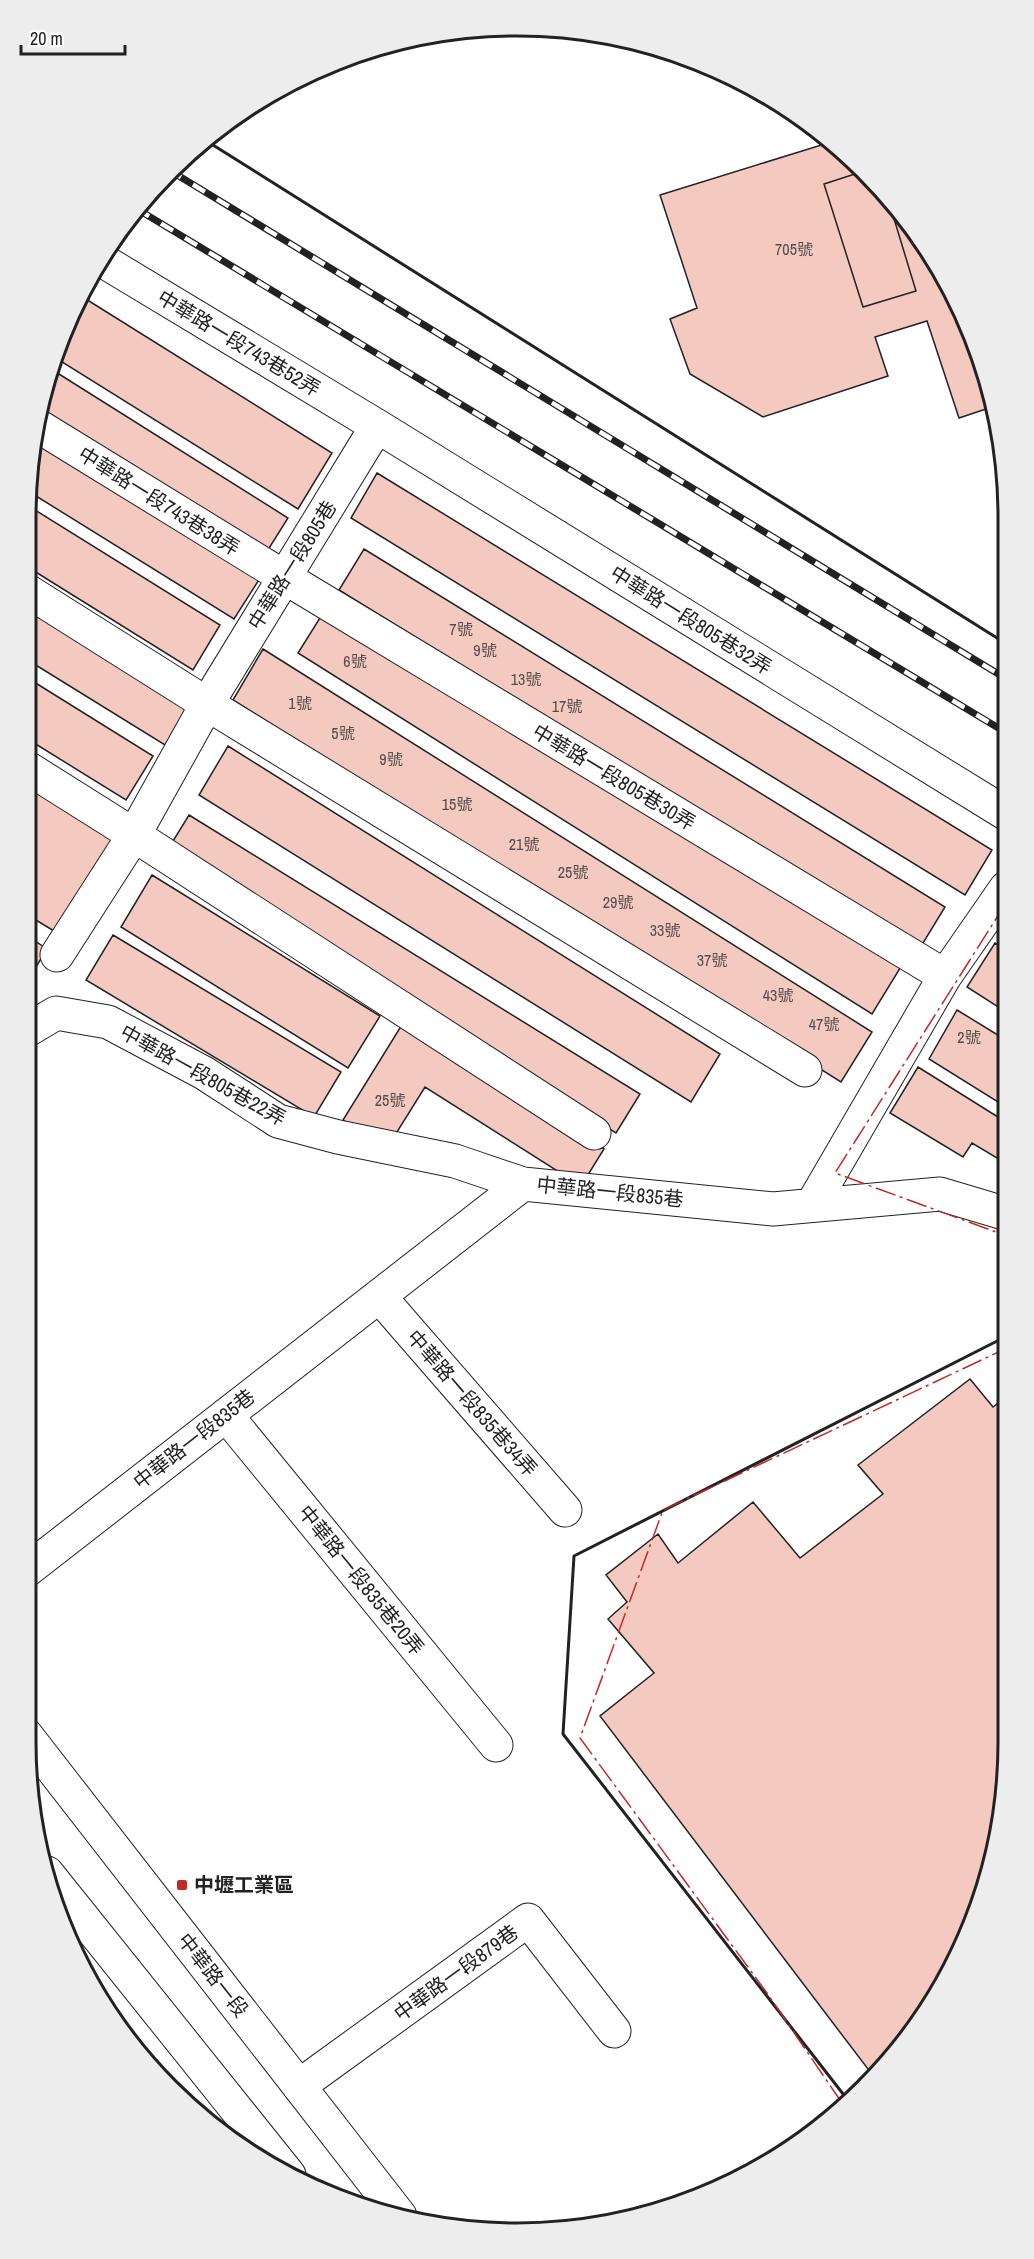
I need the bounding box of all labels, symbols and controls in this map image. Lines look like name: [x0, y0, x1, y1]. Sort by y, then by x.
scale bar: [21, 18, 124, 56]
text: 20 m: [30, 26, 63, 51]
house number: 705號: [775, 238, 813, 260]
street label: 中華路一段743巷52弄: [153, 283, 326, 402]
street label: 中華路一段743巷38弄: [73, 440, 245, 561]
street label: 中華路一段805巷: [241, 495, 342, 634]
street label: 中華路一段805巷32弄: [605, 559, 777, 680]
house number: 7號: [449, 618, 473, 640]
house number: 9號: [473, 639, 497, 661]
house number: 6號: [343, 650, 367, 672]
house number: 13號: [511, 668, 541, 690]
house number: 1號: [288, 692, 312, 714]
house number: 17號: [552, 695, 582, 717]
street label: 中華路一段805巷30弄: [528, 717, 701, 836]
house number: 5號: [331, 722, 355, 744]
house number: 9號: [379, 748, 403, 770]
house number: 15號: [442, 793, 472, 815]
house number: 21號: [509, 833, 539, 855]
house number: 25號: [558, 861, 588, 883]
house number: 29號: [603, 891, 633, 913]
house number: 33號: [650, 919, 680, 941]
house number: 37號: [697, 949, 727, 971]
house number: 43號: [763, 984, 793, 1006]
house number: 47號: [809, 1013, 839, 1035]
street label: 中華路一段805巷22弄: [116, 1018, 291, 1131]
house number: 2號: [957, 1026, 981, 1048]
house number: 25號: [375, 1089, 405, 1111]
street label: 中華路一段835巷: [535, 1170, 685, 1213]
street label: 中華路一段835巷34弄: [401, 1324, 543, 1482]
street label: 中華路一段835巷: [127, 1383, 260, 1495]
street label: 中華路一段835巷20弄: [292, 1499, 430, 1660]
place label: 中壢工業區: [194, 1871, 294, 1898]
marker: 中壢工業區: [175, 1878, 189, 1892]
street label: 中華路一段879巷: [388, 1918, 523, 2027]
street label: 中華路一段: [172, 1927, 255, 2022]

